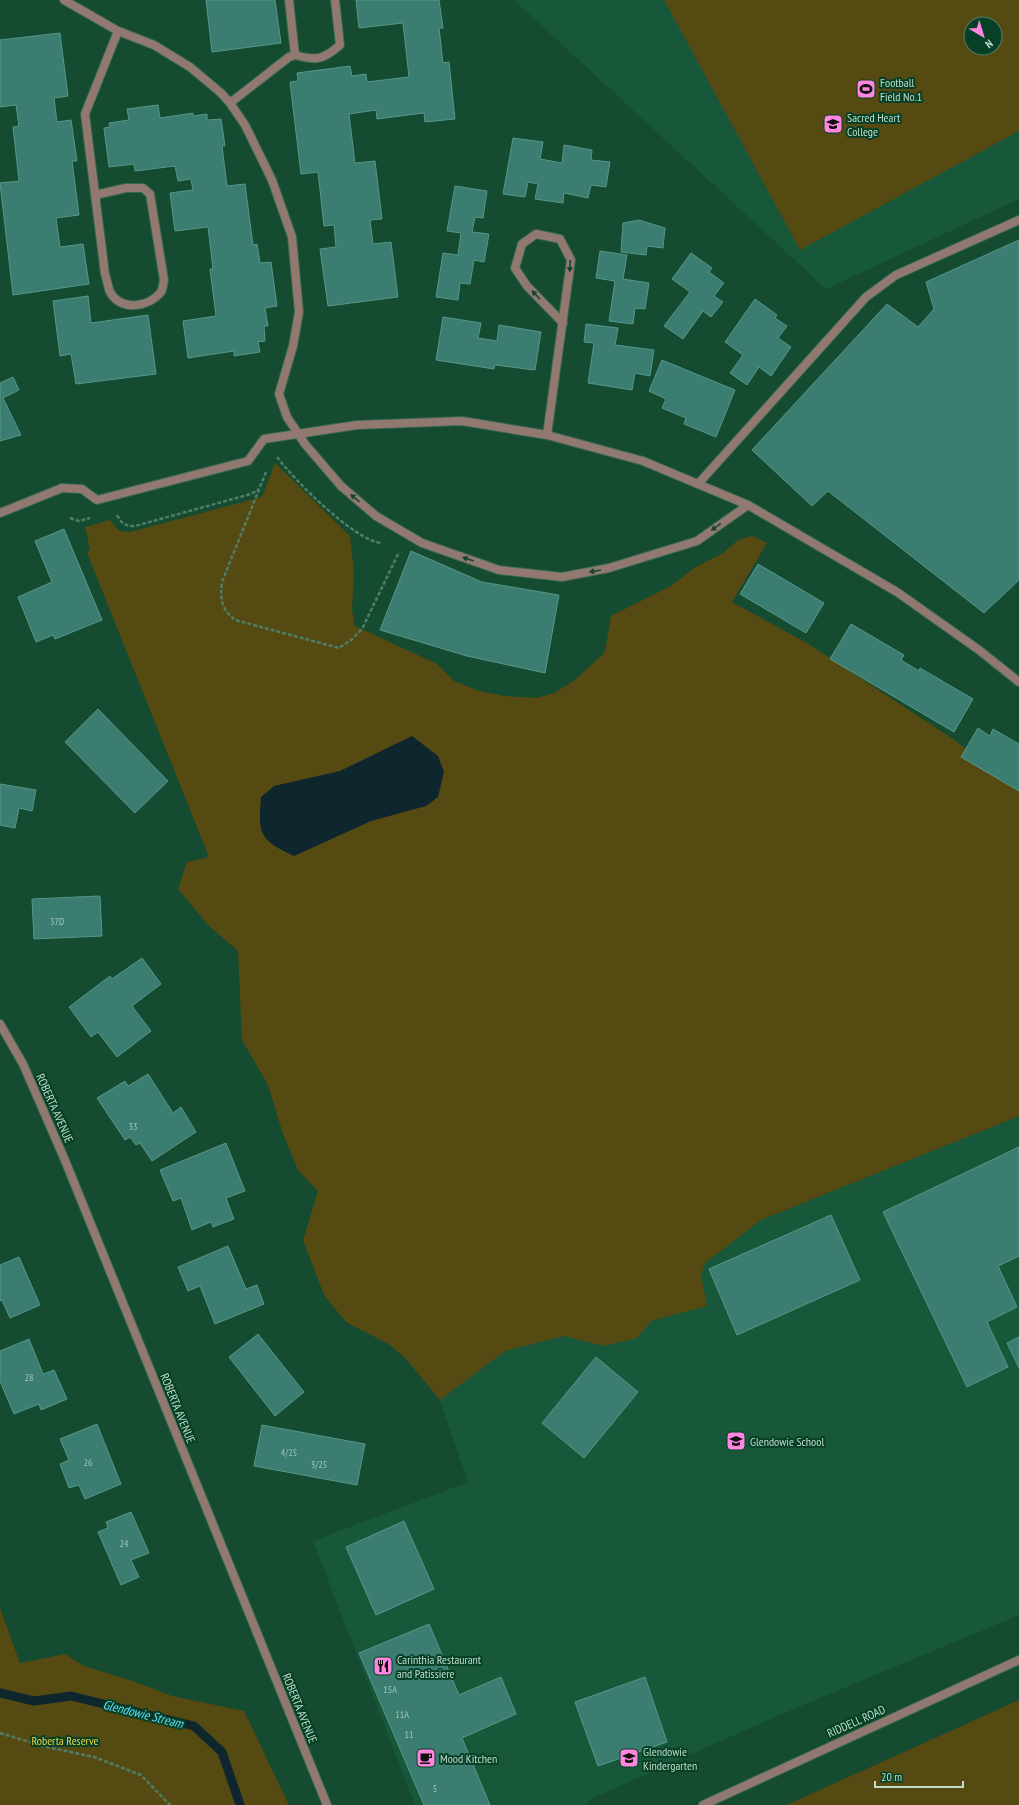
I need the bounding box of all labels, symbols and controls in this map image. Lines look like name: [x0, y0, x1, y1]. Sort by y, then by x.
north arrow: [963, 16, 1003, 56]
text: N: [982, 37, 996, 51]
place label: Football Field No.1: [880, 75, 922, 104]
sports icon: Football Field No.1: [855, 78, 877, 100]
place label: Sacred Heart College: [847, 110, 901, 139]
school or university icon: Sacred Heart College: [822, 113, 844, 135]
one-way arrow: [567, 259, 574, 272]
one-way arrow: [531, 290, 541, 300]
one-way arrow: [349, 493, 360, 502]
one-way arrow: [711, 523, 721, 531]
one-way arrow: [461, 556, 473, 562]
one-way arrow: [589, 568, 601, 574]
house number: 37D: [50, 915, 64, 928]
street label: ROBERTA AVENUE: [33, 1071, 77, 1145]
house number: 33: [129, 1120, 138, 1133]
house number: 28: [25, 1371, 34, 1384]
street label: ROBERTA AVENUE: [157, 1371, 199, 1445]
school or university icon: Glendowie School: [725, 1430, 747, 1452]
place label: Glendowie School: [750, 1434, 824, 1449]
house number: 4/25: [281, 1446, 297, 1459]
house number: 26: [84, 1456, 93, 1469]
house number: 3/25: [311, 1458, 327, 1471]
house number: 24: [120, 1537, 129, 1550]
place label: Carinthia Restaurant and Patissiere: [397, 1652, 482, 1681]
restaurant icon: Carinthia Restaurant and Patissiere: [372, 1655, 394, 1677]
street label: ROBERTA AVENUE: [279, 1671, 321, 1745]
house number: 15A: [383, 1683, 397, 1696]
water label: Glendowie Stream: [101, 1696, 186, 1733]
street label: RIDDELL ROAD: [825, 1702, 887, 1740]
house number: 11A: [395, 1708, 409, 1721]
house number: 11: [405, 1728, 414, 1741]
park label: Roberta Reserve: [31, 1733, 99, 1748]
place label: Glendowie Kindergarten: [643, 1744, 697, 1773]
cafe icon: Mood Kitchen: [415, 1747, 437, 1769]
school or university icon: Glendowie Kindergarten: [618, 1747, 640, 1769]
place label: Mood Kitchen: [440, 1751, 497, 1766]
scale bar: [875, 1763, 963, 1789]
text: 20 m: [881, 1769, 902, 1784]
house number: 5: [433, 1782, 437, 1795]

